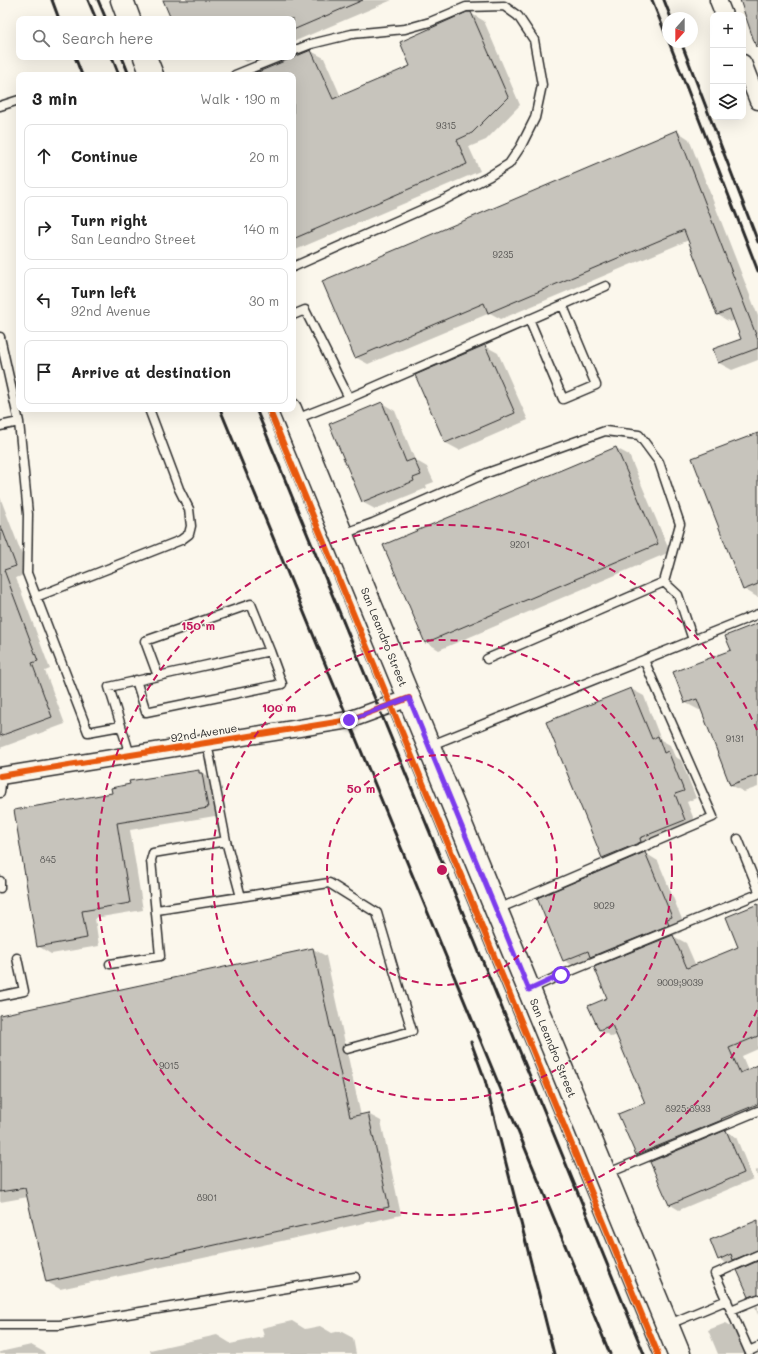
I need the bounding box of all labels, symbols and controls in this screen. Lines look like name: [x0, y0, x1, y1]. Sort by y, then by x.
north arrow: [662, 12, 698, 48]
map controls: [710, 12, 746, 120]
button: +: [710, 12, 746, 48]
search box: [16, 16, 296, 60]
icon: search: [30, 27, 52, 49]
text: Search here: [62, 28, 153, 48]
button: −: [710, 48, 746, 84]
button: layers: [710, 84, 746, 120]
text: 3 min: [32, 87, 77, 109]
text: Walk · 190 m: [200, 90, 280, 107]
house number: 9315: [436, 120, 456, 131]
icon: ahead: [33, 145, 55, 167]
text: Continue: [71, 146, 138, 166]
text: 20 m: [249, 148, 279, 165]
text: Turn right: [71, 210, 148, 230]
icon: right: [33, 217, 55, 239]
text: 140 m: [243, 220, 279, 237]
text: San Leandro Street: [71, 230, 196, 247]
house number: 9235: [493, 249, 513, 260]
text: Turn left: [71, 282, 136, 302]
icon: left: [33, 289, 55, 311]
text: 30 m: [249, 292, 279, 309]
text: 92nd Avenue: [71, 302, 151, 319]
icon: arrive: [33, 361, 55, 383]
text: Arrive at destination: [71, 362, 231, 382]
house number: 9201: [510, 539, 530, 550]
street label: San Leandro Street: [358, 585, 411, 689]
text: 150 m: [181, 617, 215, 633]
text: 100 m: [262, 699, 296, 715]
route end: [340, 711, 358, 729]
street label: 92nd Avenue: [170, 720, 239, 745]
house number: 9131: [726, 733, 744, 744]
text: 50 m: [347, 780, 375, 796]
house number: 845: [40, 854, 56, 865]
centre of rings: [435, 863, 449, 877]
house number: 9029: [593, 900, 615, 911]
route start: [552, 966, 570, 984]
house number: 9009;9039: [657, 977, 704, 988]
street label: San Leandro Street: [527, 996, 580, 1100]
house number: 9015: [159, 1060, 179, 1071]
house number: 8925;8933: [665, 1103, 711, 1114]
house number: 8901: [197, 1192, 217, 1203]

